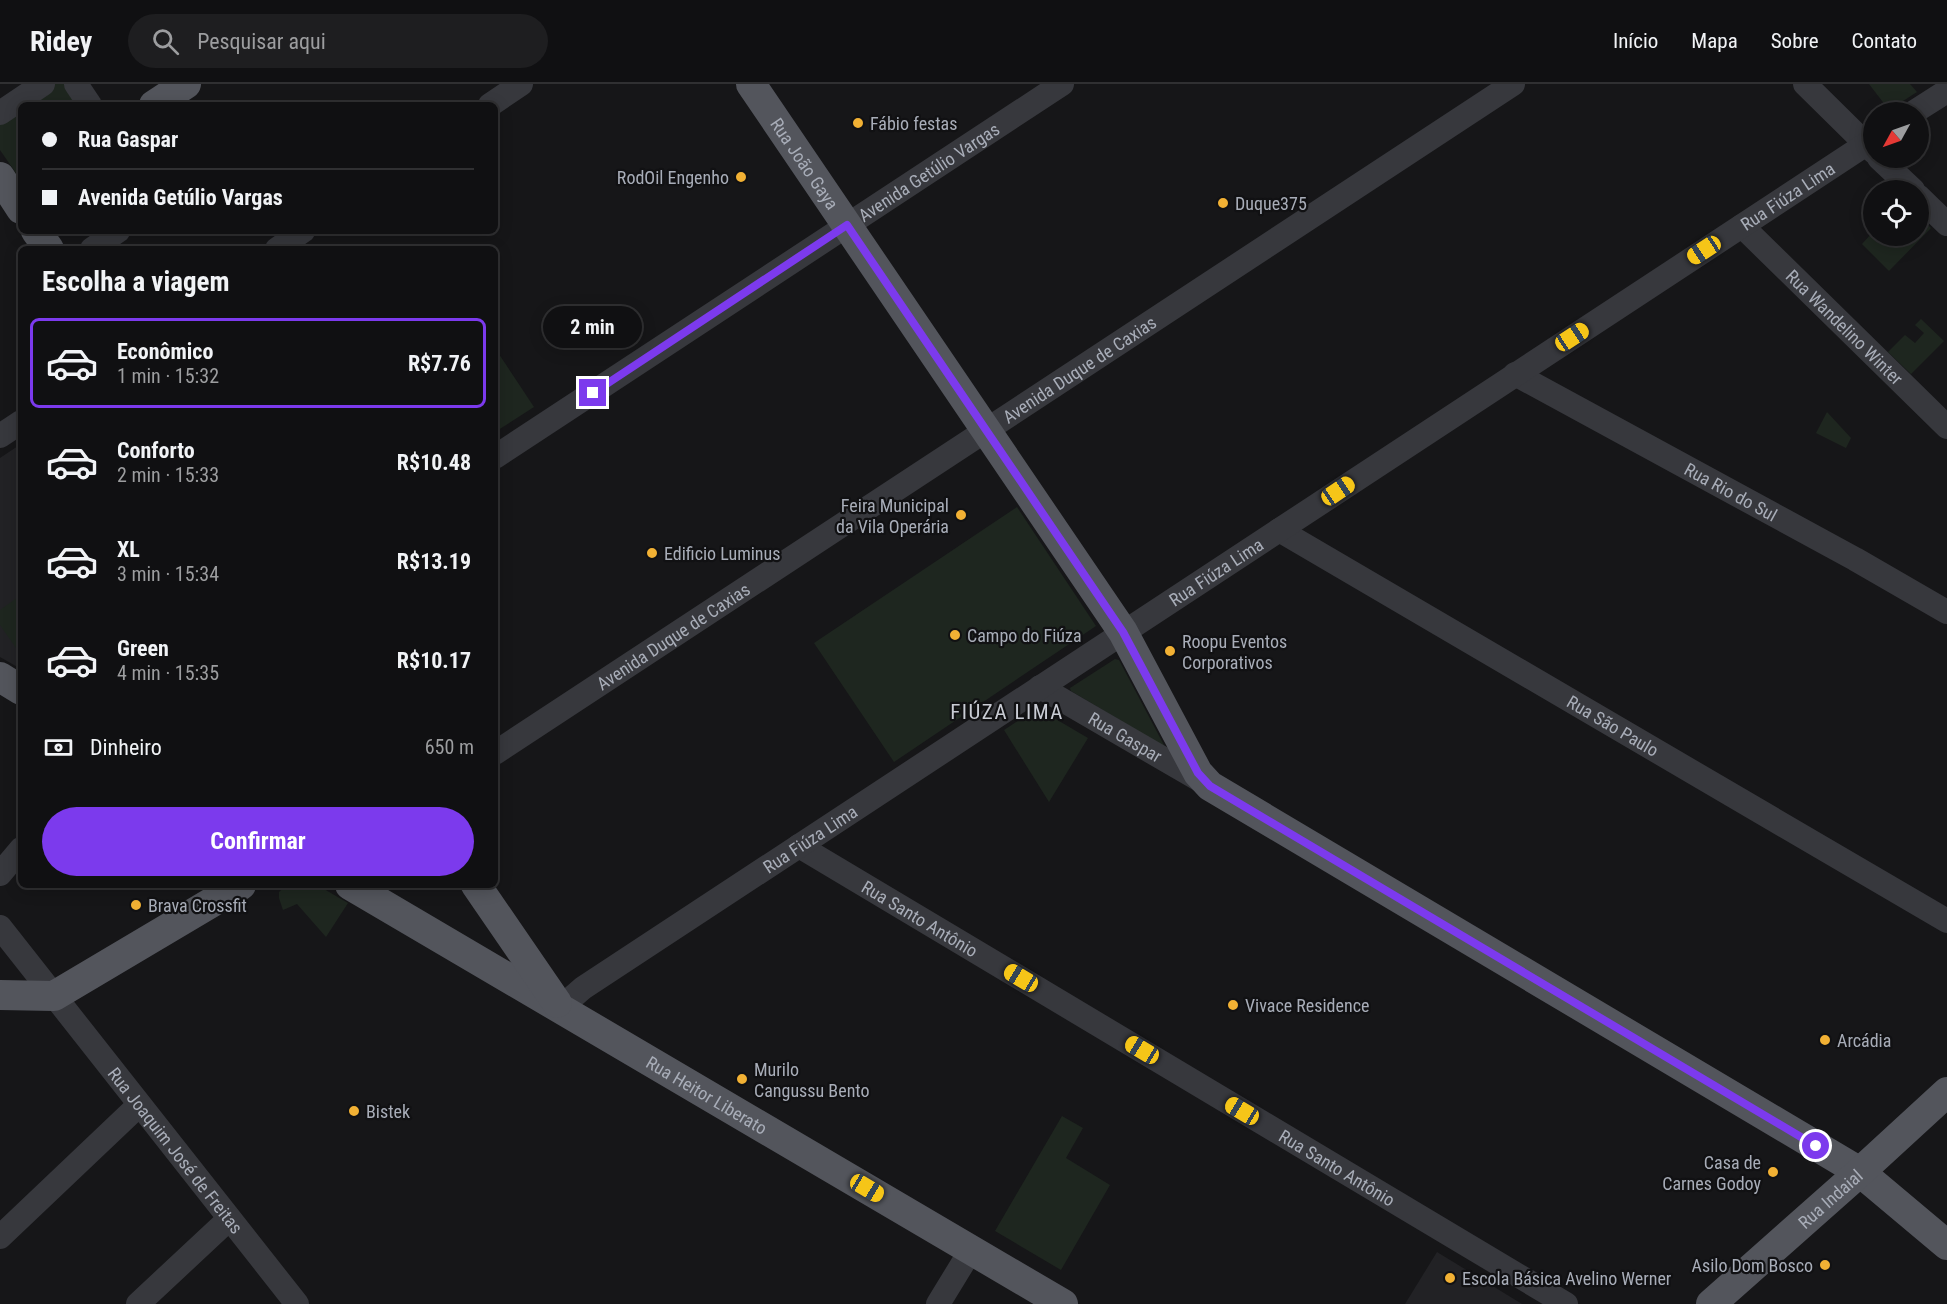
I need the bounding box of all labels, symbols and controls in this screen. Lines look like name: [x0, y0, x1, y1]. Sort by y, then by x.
search box: [128, 14, 548, 68]
text: Ridey: [30, 25, 92, 58]
icon: search: [149, 25, 182, 58]
text: Pesquisar aqui: [197, 29, 326, 54]
text: Início: [1613, 29, 1658, 53]
text: Mapa: [1691, 29, 1738, 53]
text: Sobre: [1771, 29, 1819, 53]
text: Contato: [1852, 29, 1917, 53]
north arrow: [1863, 102, 1929, 168]
map controls: [1863, 102, 1929, 246]
place label: Fábio festas: [870, 113, 957, 134]
street label: Rua João Gaya: [767, 114, 843, 213]
marker: Fábio festas: [851, 116, 865, 130]
street label: Avenida Getúlio Vargas: [854, 118, 1003, 226]
text: Rua Gaspar: [78, 127, 178, 152]
street label: Rua Fiúza Lima: [1736, 157, 1838, 234]
place label: RodOil Engenho: [617, 167, 729, 188]
marker: RodOil Engenho: [734, 170, 748, 184]
button: locate: [1863, 180, 1929, 246]
text: Avenida Getúlio Vargas: [78, 185, 283, 210]
place label: Duque375: [1235, 193, 1307, 214]
marker: Duque375: [1216, 196, 1230, 210]
car: [1684, 233, 1724, 267]
street label: Rua Wandelino Winter: [1782, 265, 1908, 389]
text: Escolha a viagem: [42, 266, 230, 298]
callout: 2 min: [544, 306, 642, 348]
street label: Avenida Duque de Caxias: [999, 311, 1160, 427]
text: 2 min: [570, 315, 615, 339]
car: [1552, 320, 1592, 354]
icon: car: [45, 336, 99, 390]
text: Econômico: [117, 339, 213, 364]
text: R$7.76: [408, 351, 471, 376]
text: 1 min · 15:32: [117, 364, 219, 388]
route end: [579, 379, 606, 406]
icon: car: [45, 435, 99, 489]
text: Conforto: [117, 438, 195, 463]
text: R$10.48: [397, 450, 471, 475]
street label: Rua Rio do Sul: [1681, 458, 1781, 525]
text: 2 min · 15:33: [117, 463, 219, 487]
car: [1318, 473, 1358, 509]
place label: Feira Municipal da Vila Operária: [836, 495, 949, 537]
marker: Feira Municipal da Vila Operária: [954, 508, 968, 522]
street label: Rua Fiúza Lima: [1165, 533, 1267, 610]
icon: car: [45, 534, 99, 588]
text: XL: [117, 537, 140, 562]
place label: Edificio Luminus: [664, 543, 780, 564]
marker: Edificio Luminus: [645, 546, 659, 560]
text: R$13.19: [397, 549, 471, 574]
text: 3 min · 15:34: [117, 562, 219, 586]
street label: Avenida Duque de Caxias: [592, 578, 754, 694]
place label: Campo do Fiúza: [967, 625, 1082, 646]
marker: Campo do Fiúza: [948, 628, 962, 642]
place label: Roopu Eventos Corporativos: [1182, 631, 1287, 673]
icon: car: [45, 633, 99, 687]
text: Green: [117, 636, 169, 661]
marker: Roopu Eventos Corporativos: [1163, 644, 1177, 658]
text: R$10.17: [397, 648, 471, 673]
text: 4 min · 15:35: [117, 661, 219, 685]
street label: Rua São Paulo: [1563, 691, 1663, 760]
district label: FIÚZA LIMA: [950, 700, 1064, 724]
street label: Rua Gaspar: [1085, 707, 1167, 767]
icon: cash: [42, 731, 75, 764]
text: Dinheiro: [90, 735, 162, 760]
text: 650 m: [425, 735, 474, 759]
street label: Rua Fiúza Lima: [759, 800, 861, 877]
button: Confirmar: [42, 807, 474, 876]
street label: Rua Santo Antônio: [858, 876, 982, 961]
place label: Brava Crossfit: [148, 895, 247, 916]
marker: Brava Crossfit: [129, 898, 143, 912]
car: [1001, 961, 1041, 995]
place label: Vivace Residence: [1245, 995, 1369, 1016]
marker: Vivace Residence: [1226, 998, 1240, 1012]
place label: Arcádia: [1837, 1030, 1891, 1051]
car: [1122, 1033, 1162, 1067]
marker: Arcádia: [1818, 1033, 1832, 1047]
street label: Rua Heitor Liberato: [643, 1051, 771, 1138]
place label: Murilo Cangussu Bento: [754, 1059, 870, 1101]
street label: Rua Joaquim José de Freitas: [104, 1063, 248, 1237]
marker: Murilo Cangussu Bento: [735, 1072, 749, 1086]
car: [1222, 1094, 1262, 1128]
place label: Bistek: [366, 1101, 410, 1122]
marker: Bistek: [347, 1104, 361, 1118]
street label: Rua Santo Antônio: [1276, 1125, 1399, 1210]
route start: [1802, 1132, 1829, 1159]
place label: Casa de Carnes Godoy: [1662, 1152, 1761, 1194]
marker: Casa de Carnes Godoy: [1766, 1165, 1780, 1179]
street label: Rua Indaial: [1794, 1165, 1866, 1233]
car: [847, 1171, 887, 1205]
place label: Asilo Dom Bosco: [1692, 1255, 1813, 1276]
marker: Asilo Dom Bosco: [1818, 1258, 1832, 1272]
place label: Escola Básica Avelino Werner: [1462, 1268, 1672, 1289]
marker: Escola Básica Avelino Werner: [1443, 1271, 1457, 1285]

